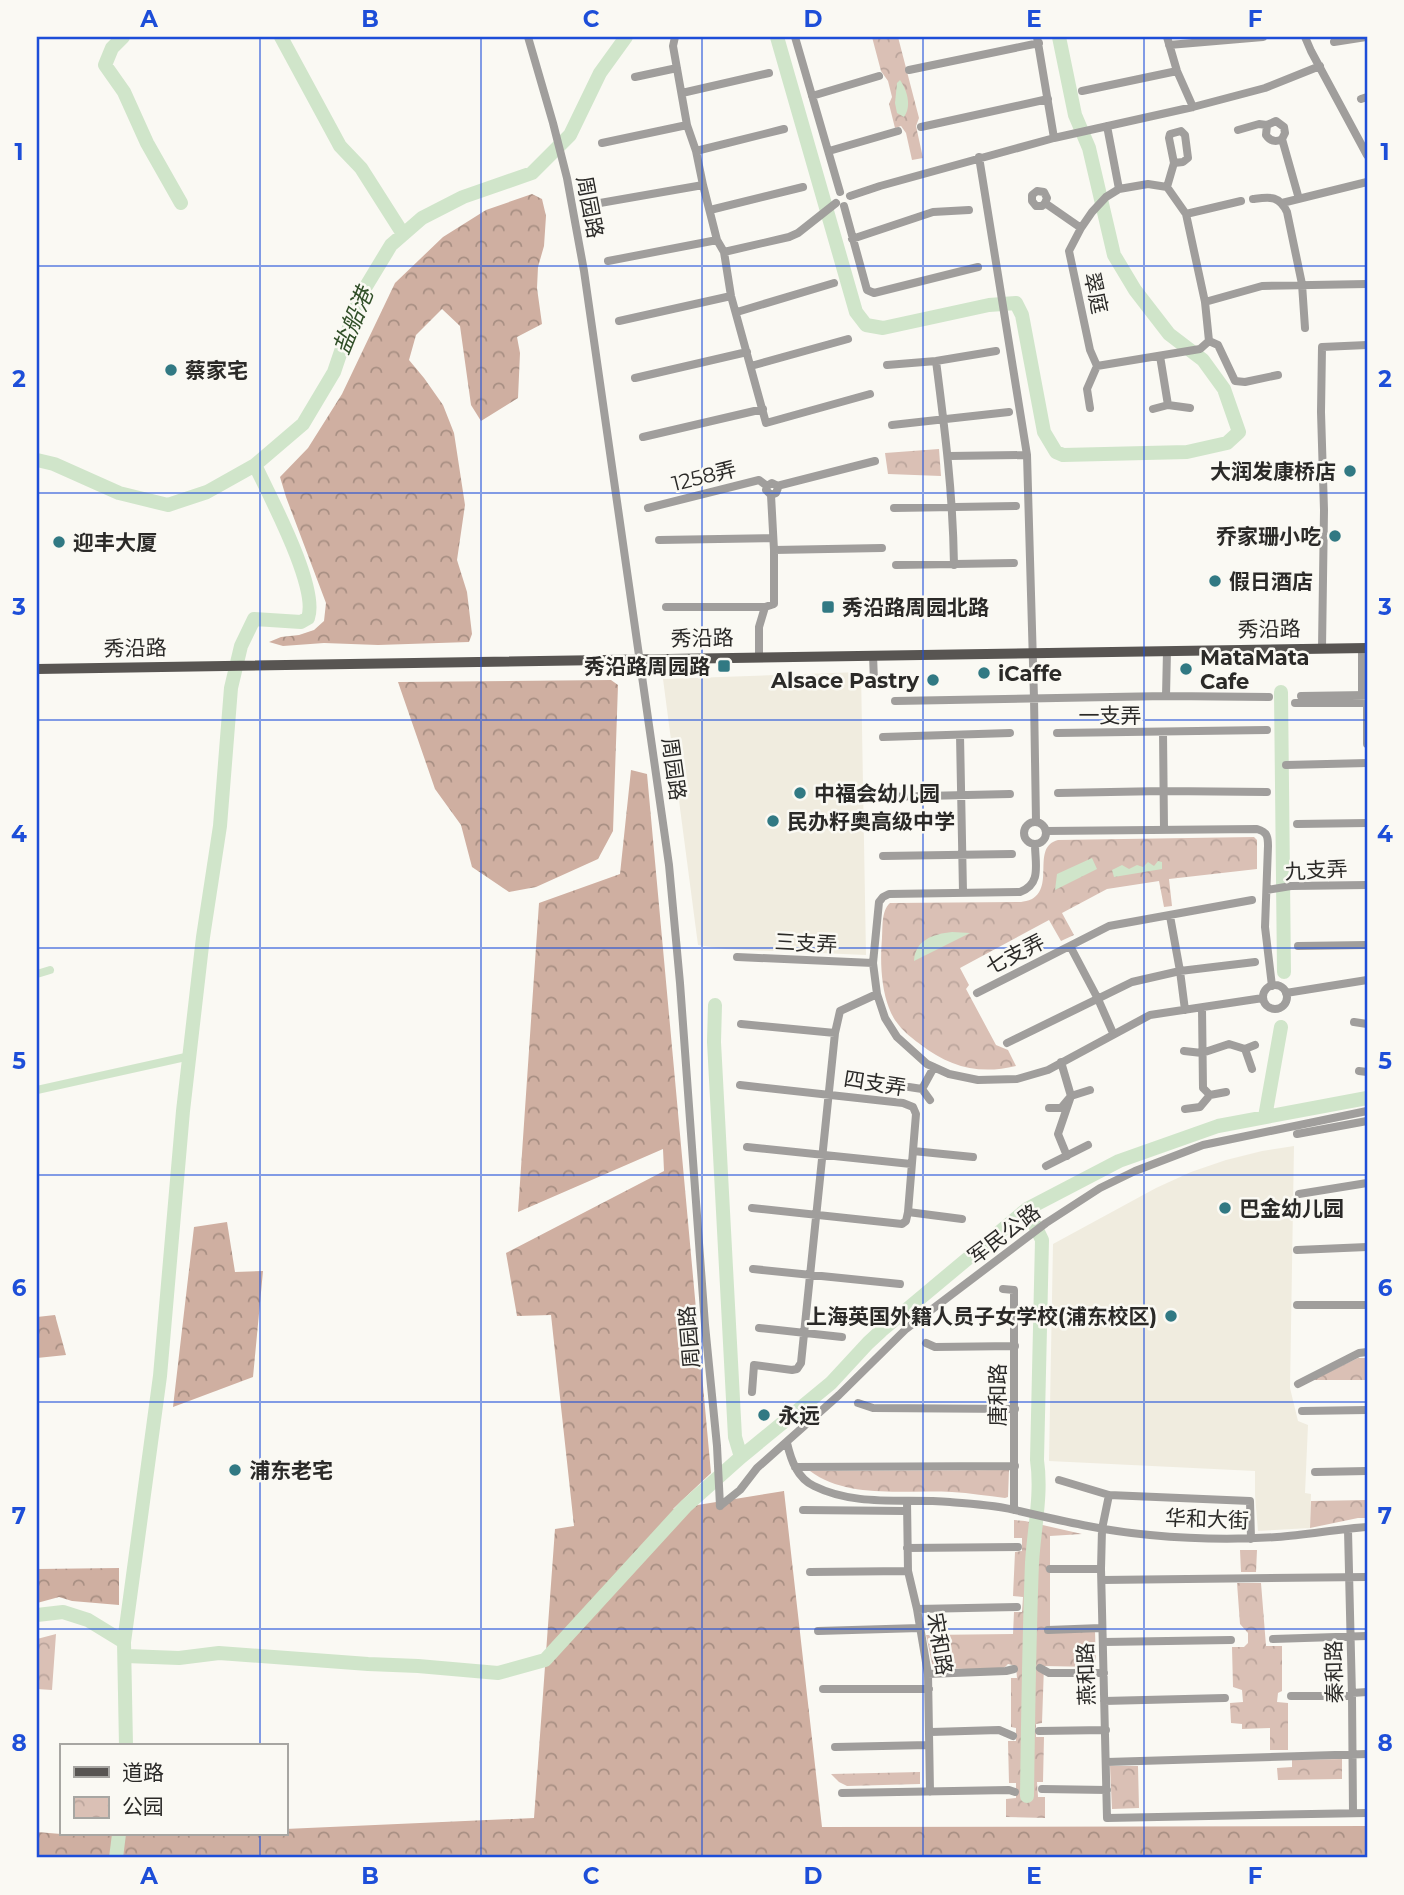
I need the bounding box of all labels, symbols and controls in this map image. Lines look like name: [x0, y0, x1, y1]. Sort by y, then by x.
text: A: [139, 5, 158, 33]
text: B: [361, 5, 379, 33]
text: C: [583, 5, 600, 33]
text: D: [804, 5, 823, 33]
text: E: [1026, 5, 1042, 33]
text: F: [1248, 5, 1263, 33]
text: 1: [14, 138, 24, 166]
text: 1: [1380, 138, 1390, 166]
street label: 周园路: [572, 174, 608, 240]
street label: 翠庭: [1079, 270, 1113, 316]
water label: 盐船港: [327, 281, 380, 358]
place label: 蔡家宅: [185, 358, 248, 383]
marker: 蔡家宅: [163, 362, 179, 378]
text: 2: [12, 365, 26, 393]
text: 2: [1378, 365, 1392, 393]
street label: 1258弄: [669, 456, 739, 496]
place label: 大润发康桥店: [1210, 459, 1336, 484]
marker: 大润发康桥店: [1342, 463, 1358, 479]
place label: 乔家珊小吃: [1216, 524, 1321, 549]
marker: 乔家珊小吃: [1327, 528, 1343, 544]
place label: 迎丰大厦: [73, 530, 157, 555]
marker: 迎丰大厦: [51, 534, 67, 550]
place label: 假日酒店: [1229, 569, 1313, 594]
marker: 假日酒店: [1207, 573, 1223, 589]
text: 3: [11, 593, 26, 621]
text: 3: [1377, 593, 1392, 621]
place label: 秀沿路周园北路: [842, 595, 989, 620]
marker: 秀沿路周园北路: [820, 599, 836, 615]
street label: 秀沿路: [1237, 616, 1301, 642]
street label: 秀沿路: [670, 625, 734, 651]
street label: 秀沿路: [103, 635, 167, 661]
place label: MataMata Cafe: [1200, 645, 1309, 694]
place label: 秀沿路周园路: [584, 654, 710, 679]
marker: 秀沿路周园路: [716, 658, 732, 674]
place label: iCaffe: [998, 661, 1062, 686]
marker: MataMata Cafe: [1178, 661, 1194, 677]
marker: iCaffe: [976, 665, 992, 681]
place label: Alsace Pastry: [770, 668, 919, 693]
marker: Alsace Pastry: [925, 672, 941, 688]
street label: 一支弄: [1079, 703, 1142, 728]
street label: 周园路: [657, 736, 691, 802]
place label: 中福会幼儿园: [814, 781, 940, 806]
marker: 中福会幼儿园: [792, 785, 808, 801]
place label: 民办籽奥高级中学: [787, 809, 955, 834]
marker: 民办籽奥高级中学: [765, 813, 781, 829]
text: 4: [11, 820, 27, 848]
text: 4: [1377, 820, 1393, 848]
street label: 九支弄: [1284, 856, 1348, 884]
street label: 三支弄: [774, 929, 838, 957]
street label: 七支弄: [981, 929, 1049, 979]
text: 5: [12, 1047, 26, 1075]
text: 5: [1378, 1047, 1392, 1075]
street label: 四支弄: [842, 1066, 908, 1100]
place label: 巴金幼儿园: [1239, 1196, 1344, 1221]
street label: 军民公路: [963, 1199, 1045, 1269]
marker: 巴金幼儿园: [1217, 1200, 1233, 1216]
text: 6: [12, 1274, 27, 1302]
text: 6: [1378, 1274, 1393, 1302]
place label: 上海英国外籍人员子女学校(浦东校区): [806, 1304, 1157, 1329]
street label: 周园路: [674, 1305, 704, 1369]
marker: 上海英国外籍人员子女学校(浦东校区): [1163, 1308, 1179, 1324]
street label: 唐和路: [985, 1364, 1010, 1427]
place label: 永远: [778, 1403, 820, 1428]
marker: 永远: [756, 1407, 772, 1423]
place label: 浦东老宅: [249, 1458, 333, 1483]
marker: 浦东老宅: [227, 1462, 243, 1478]
text: 7: [12, 1502, 26, 1530]
text: 7: [1378, 1502, 1392, 1530]
street label: 华和大街: [1165, 1505, 1249, 1533]
street label: 宋和路: [923, 1611, 957, 1677]
street label: 秦和路: [1321, 1640, 1347, 1704]
street label: 燕和路: [1072, 1642, 1100, 1706]
text: 8: [11, 1729, 27, 1757]
text: 8: [1377, 1729, 1393, 1757]
legend: [60, 1744, 287, 1836]
text: 道路: [122, 1760, 164, 1785]
text: 公园: [122, 1794, 164, 1819]
text: A: [139, 1862, 158, 1890]
text: B: [361, 1862, 379, 1890]
text: C: [583, 1862, 600, 1890]
text: D: [804, 1862, 823, 1890]
text: E: [1026, 1862, 1042, 1890]
text: F: [1248, 1862, 1263, 1890]

